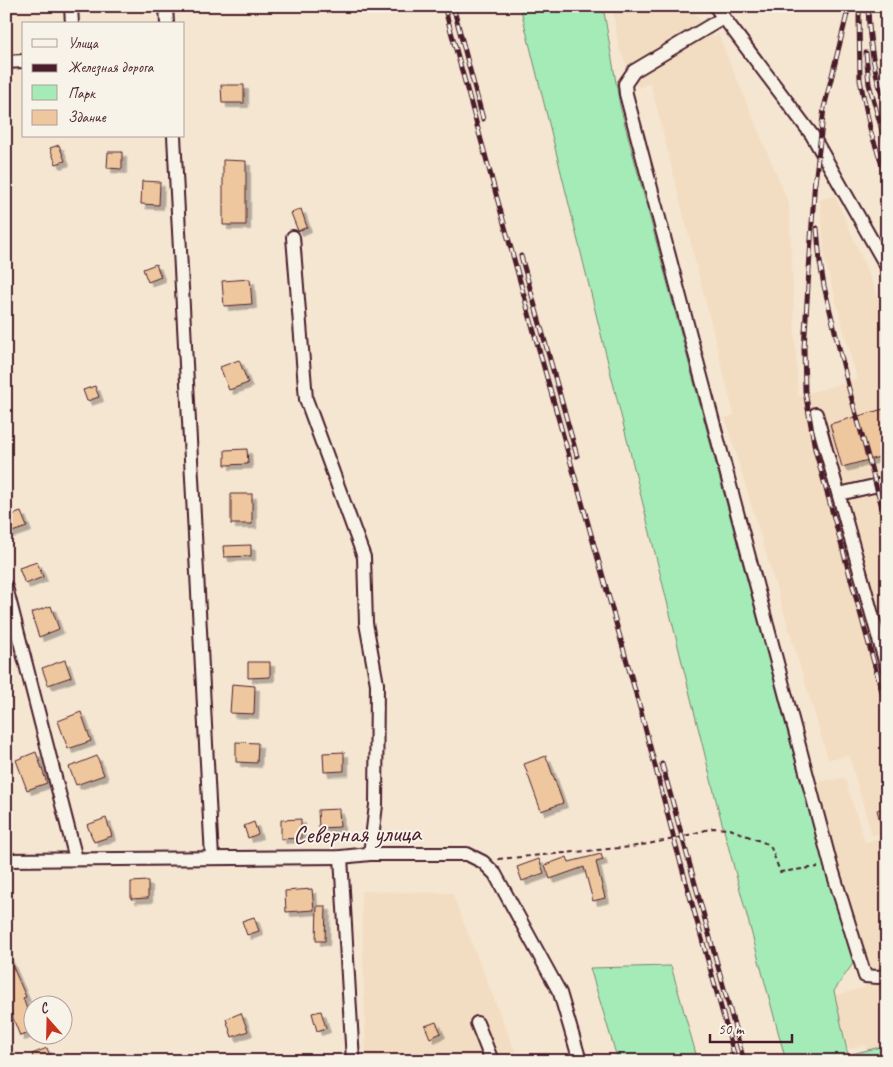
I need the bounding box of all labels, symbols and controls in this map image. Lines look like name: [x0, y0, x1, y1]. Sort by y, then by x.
legend: [22, 22, 185, 138]
text: Улица: [68, 34, 99, 53]
text: Железная дорога: [68, 58, 155, 77]
text: Парк: [68, 84, 96, 103]
text: Здание: [68, 108, 107, 127]
street label: Северная улица: [293, 817, 423, 851]
north arrow: [22, 994, 72, 1044]
text: С: [38, 998, 52, 1017]
scale bar: [710, 1012, 793, 1044]
text: 50 m: [718, 1020, 745, 1039]

